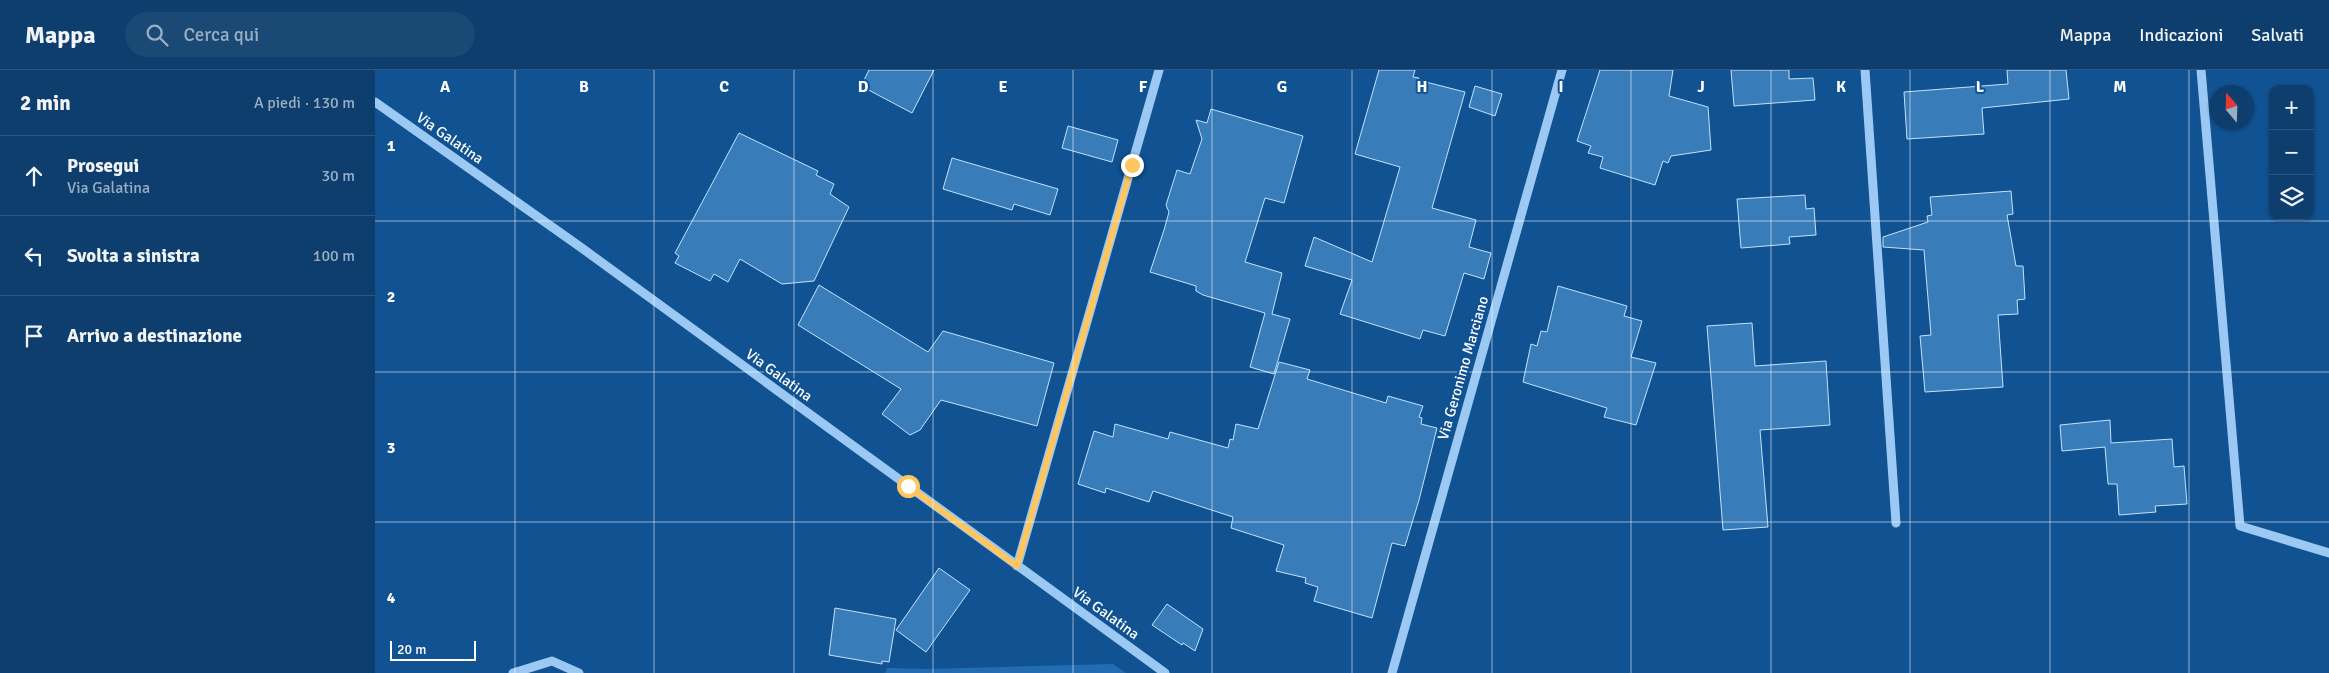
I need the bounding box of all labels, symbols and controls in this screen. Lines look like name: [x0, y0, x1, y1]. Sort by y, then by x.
search box: [125, 12, 475, 57]
text: Mappa: [25, 20, 95, 50]
icon: search: [143, 21, 171, 49]
text: Cerca qui: [183, 23, 259, 47]
text: Mappa: [2059, 24, 2111, 46]
text: Indicazioni: [2139, 24, 2223, 46]
text: Salvati: [2251, 24, 2304, 46]
text: A: [440, 77, 451, 97]
text: B: [579, 77, 589, 97]
text: C: [719, 77, 729, 97]
text: D: [858, 77, 869, 97]
text: E: [998, 77, 1008, 97]
text: F: [1139, 77, 1148, 97]
text: G: [1277, 77, 1287, 97]
text: H: [1417, 77, 1427, 97]
text: I: [1558, 77, 1564, 97]
text: J: [1697, 77, 1705, 97]
text: K: [1836, 77, 1846, 97]
text: L: [1976, 77, 1985, 97]
text: M: [2113, 77, 2127, 97]
north arrow: [2209, 85, 2254, 130]
map controls: [2269, 85, 2314, 220]
button: +: [2269, 85, 2314, 130]
text: 2 min: [20, 90, 71, 116]
text: A piedi · 130 m: [254, 93, 355, 113]
street label: Via Galatina: [413, 108, 487, 168]
button: −: [2269, 130, 2314, 175]
text: 1: [387, 136, 396, 156]
text: Prosegui: [67, 154, 139, 178]
route end: [1121, 154, 1144, 177]
icon: ahead: [20, 162, 48, 190]
text: 30 m: [321, 166, 355, 186]
button: layers: [2269, 175, 2314, 220]
text: Via Galatina: [67, 178, 150, 198]
icon: left: [20, 242, 48, 270]
text: Svolta a sinistra: [67, 244, 200, 268]
text: 100 m: [313, 246, 355, 266]
text: 2: [387, 287, 395, 307]
street label: Via Geronimo Marciano: [1434, 294, 1492, 442]
icon: arrive: [20, 322, 48, 350]
text: Arrivo a destinazione: [67, 324, 242, 348]
street label: Via Galatina: [742, 345, 816, 405]
text: 3: [387, 438, 395, 458]
route start: [897, 475, 920, 498]
street label: Via Galatina: [1069, 583, 1143, 643]
text: 4: [387, 588, 396, 608]
scale bar: [390, 638, 476, 661]
text: 20 m: [397, 641, 426, 658]

